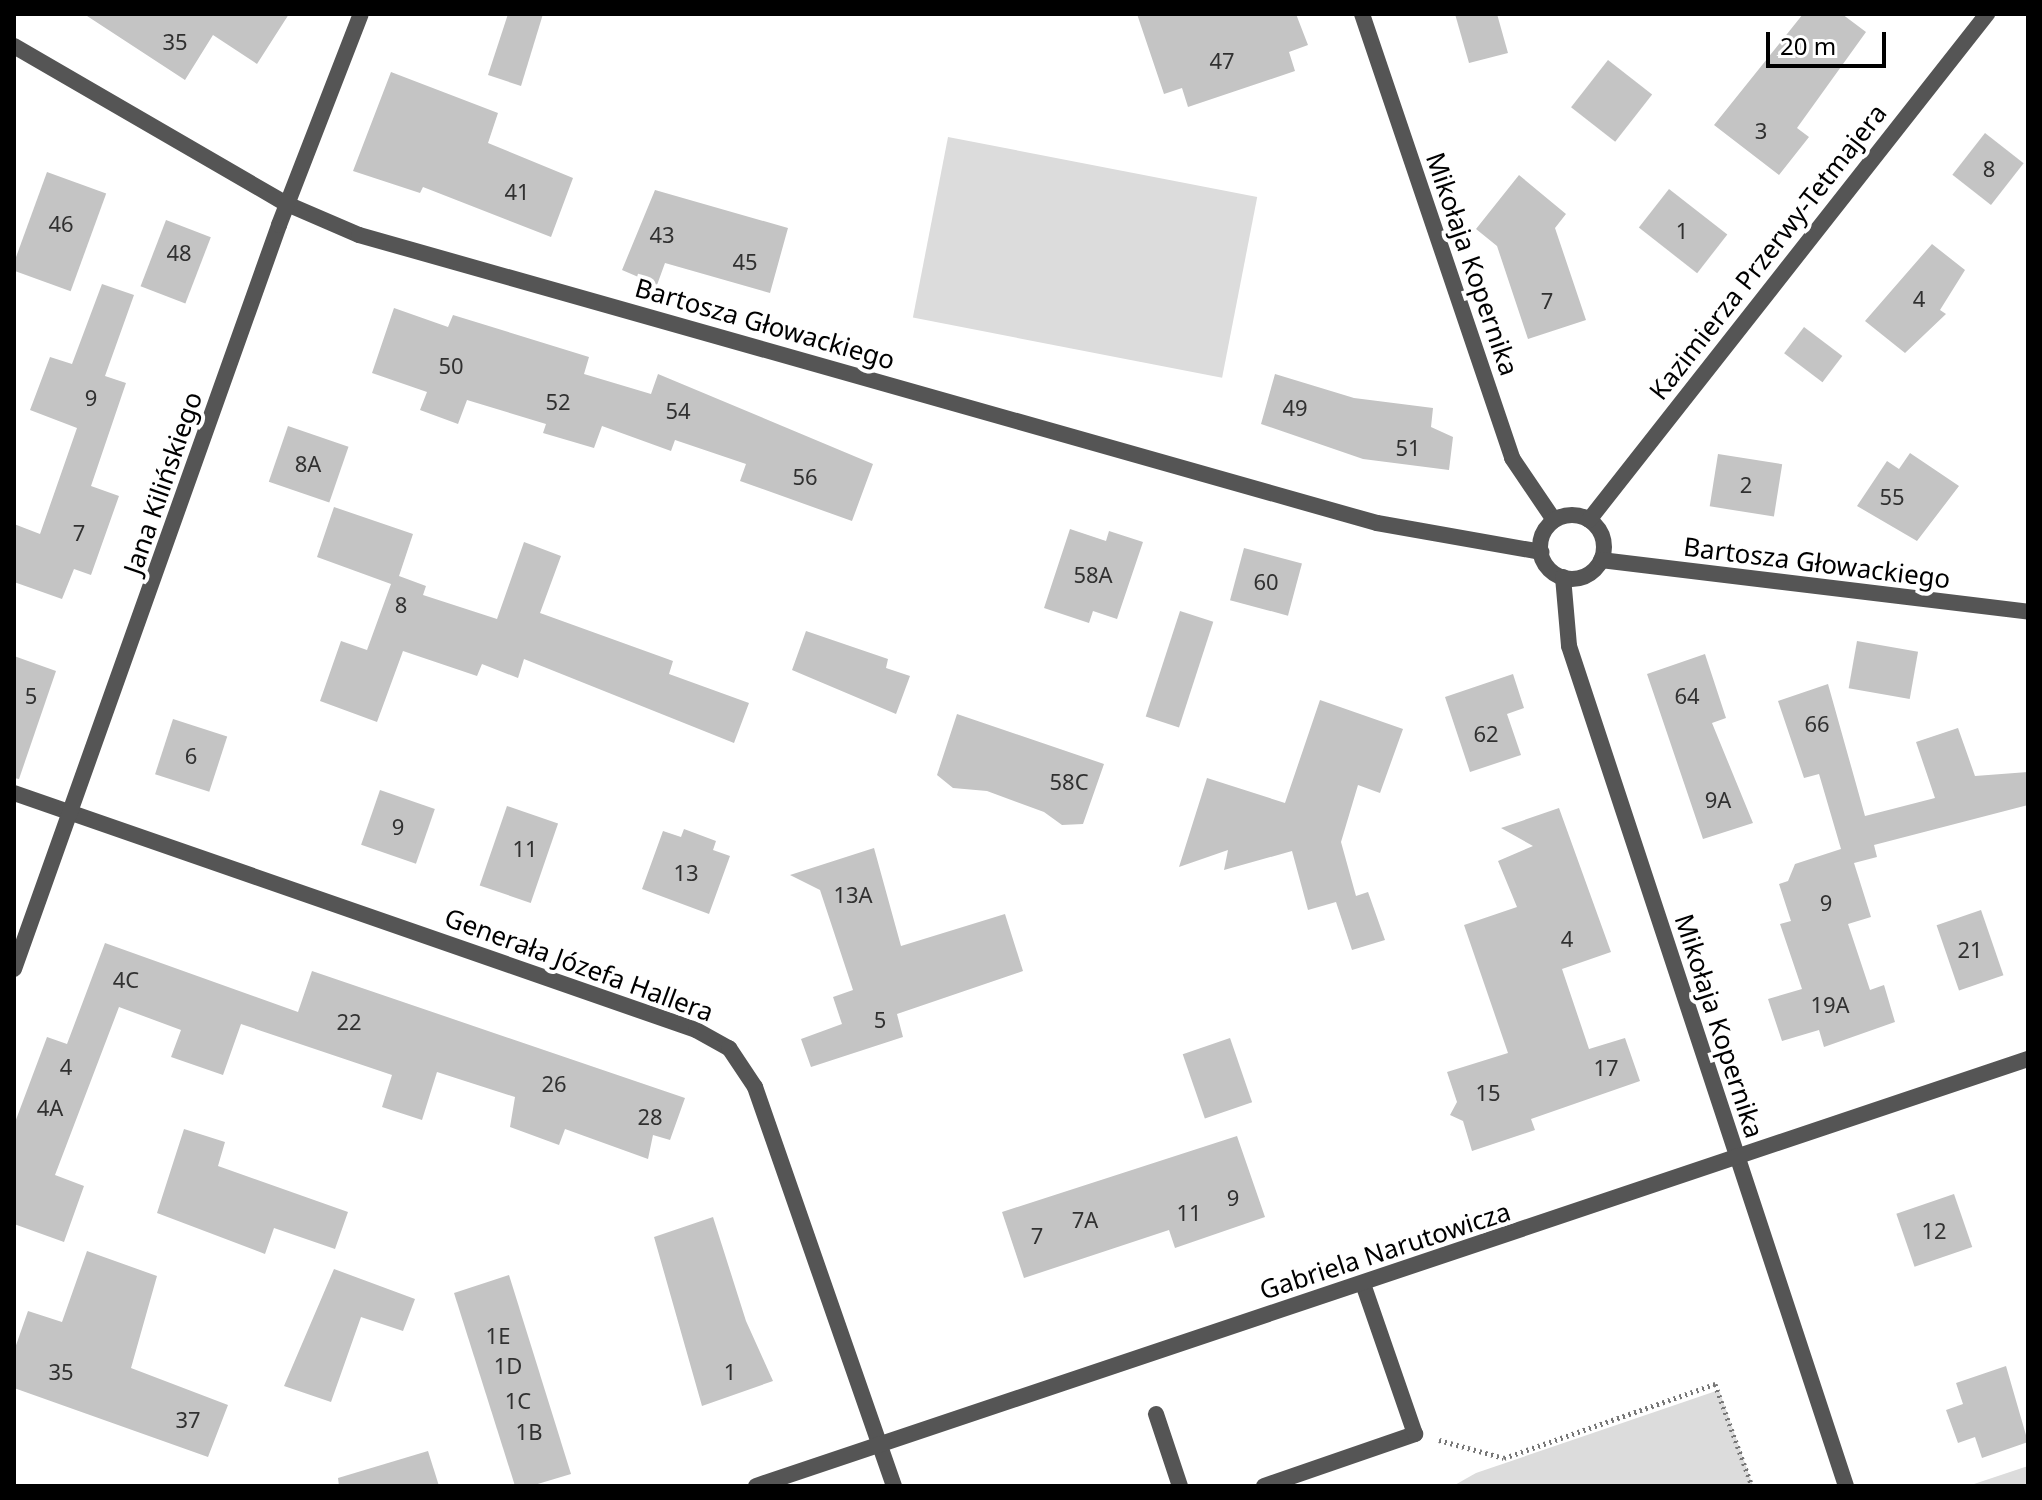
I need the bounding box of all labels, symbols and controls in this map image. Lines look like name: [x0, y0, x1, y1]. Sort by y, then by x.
scale bar: [1770, 16, 1890, 66]
house number: 35: [162, 29, 188, 55]
text: 20 m: [1780, 29, 1836, 62]
house number: 47: [1209, 48, 1235, 74]
street label: Kazimierza Przerwy-Tetmajera: [1643, 98, 1893, 406]
house number: 3: [1755, 118, 1767, 144]
street label: Mikołaja Kopernika: [1419, 148, 1525, 380]
house number: 8: [1983, 156, 1995, 182]
house number: 41: [504, 179, 530, 205]
house number: 46: [48, 211, 74, 237]
house number: 1: [1676, 218, 1688, 244]
house number: 43: [649, 222, 675, 248]
house number: 48: [166, 240, 192, 266]
house number: 45: [732, 249, 758, 275]
street label: Bartosza Głowackiego: [632, 272, 898, 376]
house number: 4: [1913, 286, 1925, 312]
house number: 7: [1541, 288, 1553, 314]
house number: 50: [438, 353, 464, 379]
house number: 9: [85, 385, 97, 411]
street label: Jana Kilińskiego: [117, 388, 209, 578]
house number: 52: [545, 389, 571, 415]
house number: 49: [1282, 395, 1308, 421]
house number: 54: [665, 398, 691, 424]
house number: 51: [1395, 435, 1421, 461]
house number: 8A: [295, 451, 321, 477]
house number: 56: [792, 464, 818, 490]
house number: 2: [1740, 472, 1752, 498]
house number: 55: [1879, 484, 1905, 510]
house number: 7: [73, 520, 85, 546]
street label: Bartosza Głowackiego: [1682, 531, 1952, 595]
house number: 58A: [1073, 562, 1113, 588]
house number: 60: [1253, 569, 1279, 595]
house number: 8: [395, 592, 407, 618]
house number: 5: [25, 683, 37, 709]
house number: 64: [1674, 683, 1700, 709]
house number: 66: [1804, 711, 1830, 737]
house number: 62: [1473, 721, 1499, 747]
house number: 6: [185, 743, 197, 769]
house number: 58C: [1049, 769, 1089, 795]
house number: 9A: [1705, 787, 1731, 813]
house number: 9: [392, 814, 404, 840]
house number: 11: [512, 836, 538, 862]
house number: 13: [673, 860, 699, 886]
house number: 13A: [833, 882, 873, 908]
house number: 9: [1820, 890, 1832, 916]
street label: Generała Józefa Hallera: [440, 902, 718, 1028]
street label: Mikołaja Kopernika: [1668, 910, 1770, 1142]
house number: 4: [1561, 926, 1573, 952]
house number: 21: [1957, 937, 1983, 963]
house number: 4C: [113, 967, 139, 993]
house number: 19A: [1810, 992, 1850, 1018]
house number: 5: [874, 1007, 886, 1033]
house number: 22: [336, 1009, 362, 1035]
house number: 4: [60, 1054, 72, 1080]
house number: 17: [1593, 1055, 1619, 1081]
house number: 26: [541, 1071, 567, 1097]
house number: 15: [1475, 1080, 1501, 1106]
house number: 4A: [37, 1095, 63, 1121]
house number: 28: [637, 1104, 663, 1130]
house number: 9: [1227, 1185, 1239, 1211]
street label: Gabriela Narutowicza: [1256, 1196, 1514, 1306]
house number: 11: [1176, 1200, 1202, 1226]
house number: 7A: [1072, 1207, 1098, 1233]
house number: 12: [1921, 1218, 1947, 1244]
house number: 7: [1031, 1223, 1043, 1249]
house number: 1E: [486, 1323, 510, 1349]
house number: 1D: [494, 1353, 522, 1379]
house number: 35: [48, 1359, 74, 1385]
house number: 1: [724, 1359, 736, 1385]
house number: 1C: [505, 1388, 531, 1414]
house number: 37: [175, 1407, 201, 1433]
house number: 1B: [516, 1419, 542, 1445]

